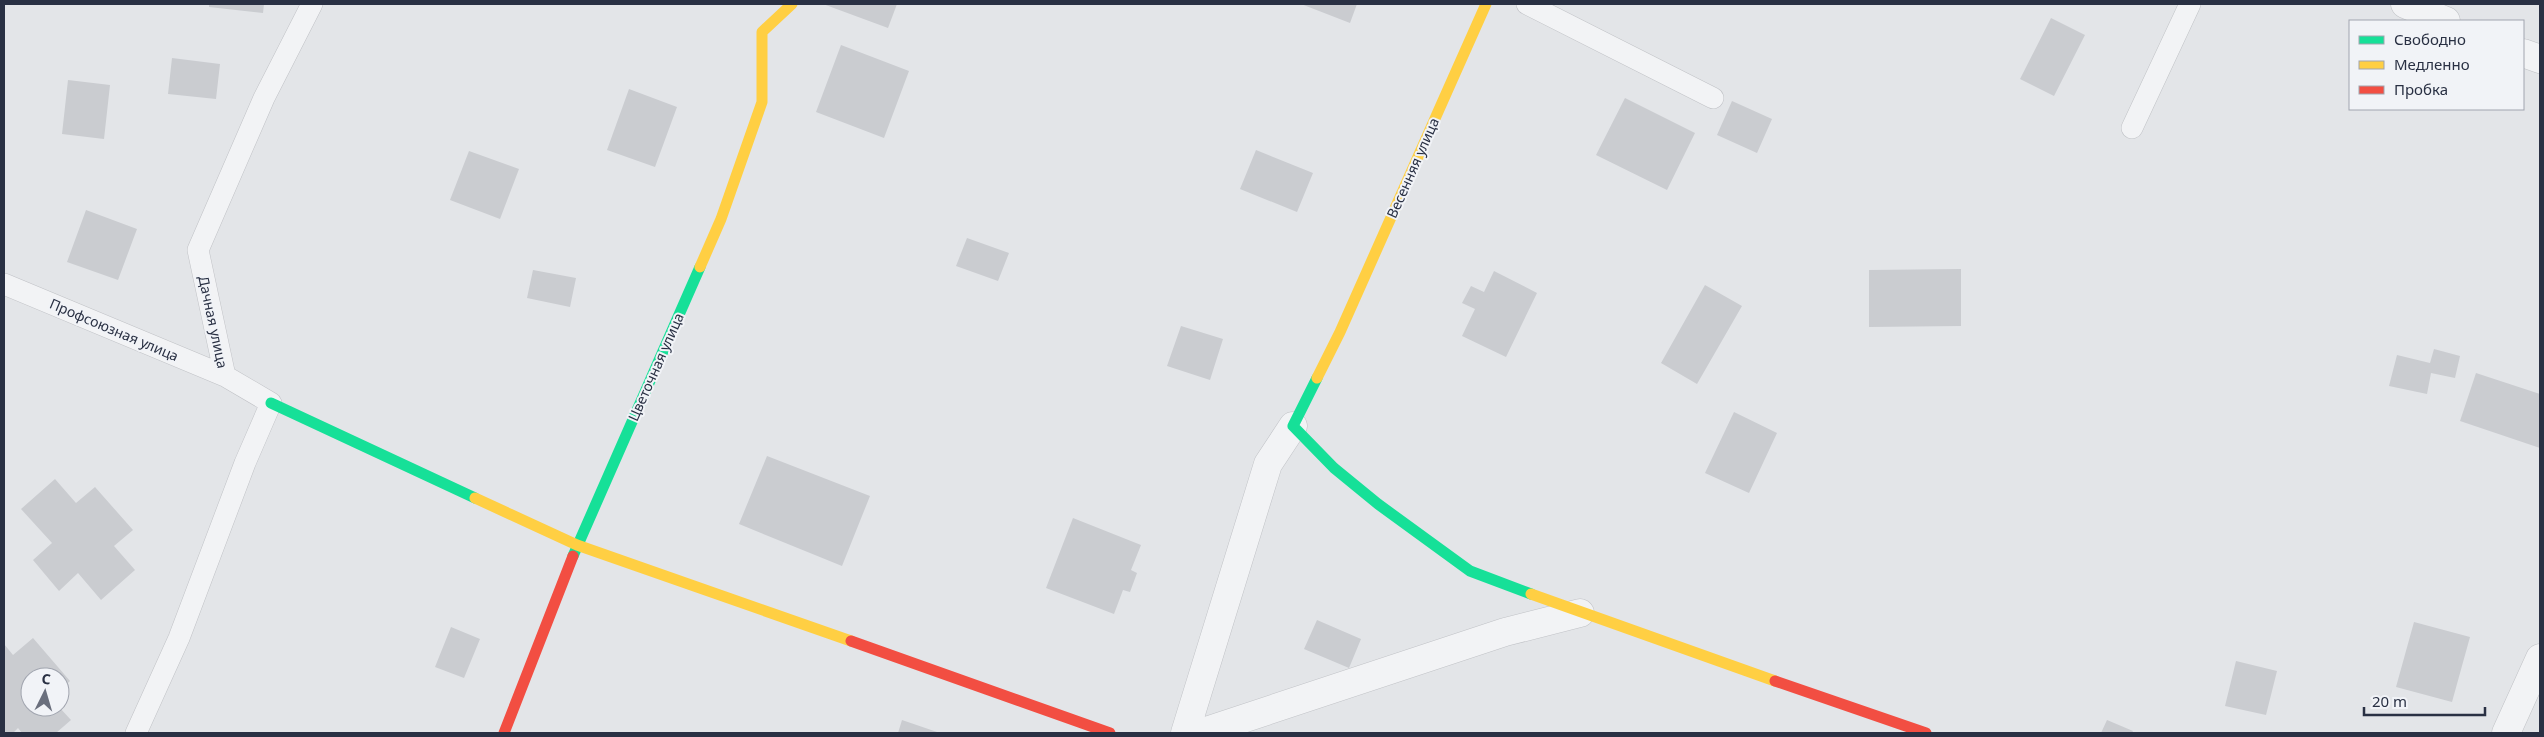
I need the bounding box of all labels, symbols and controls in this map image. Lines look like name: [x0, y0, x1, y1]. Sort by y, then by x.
legend: [2349, 20, 2524, 110]
text: Свободно: [2394, 29, 2466, 49]
text: Медленно: [2394, 54, 2470, 74]
text: Пробка: [2394, 79, 2448, 99]
street label: Весенняя улица: [1382, 115, 1443, 221]
street label: Дачная улица: [194, 274, 233, 370]
street label: Профсоюзная улица: [47, 294, 182, 365]
street label: Цветочная улица: [623, 310, 688, 424]
north arrow: [20, 667, 70, 717]
text: С: [41, 669, 52, 688]
scale bar: [2364, 684, 2485, 716]
text: 20 m: [2372, 691, 2407, 711]

